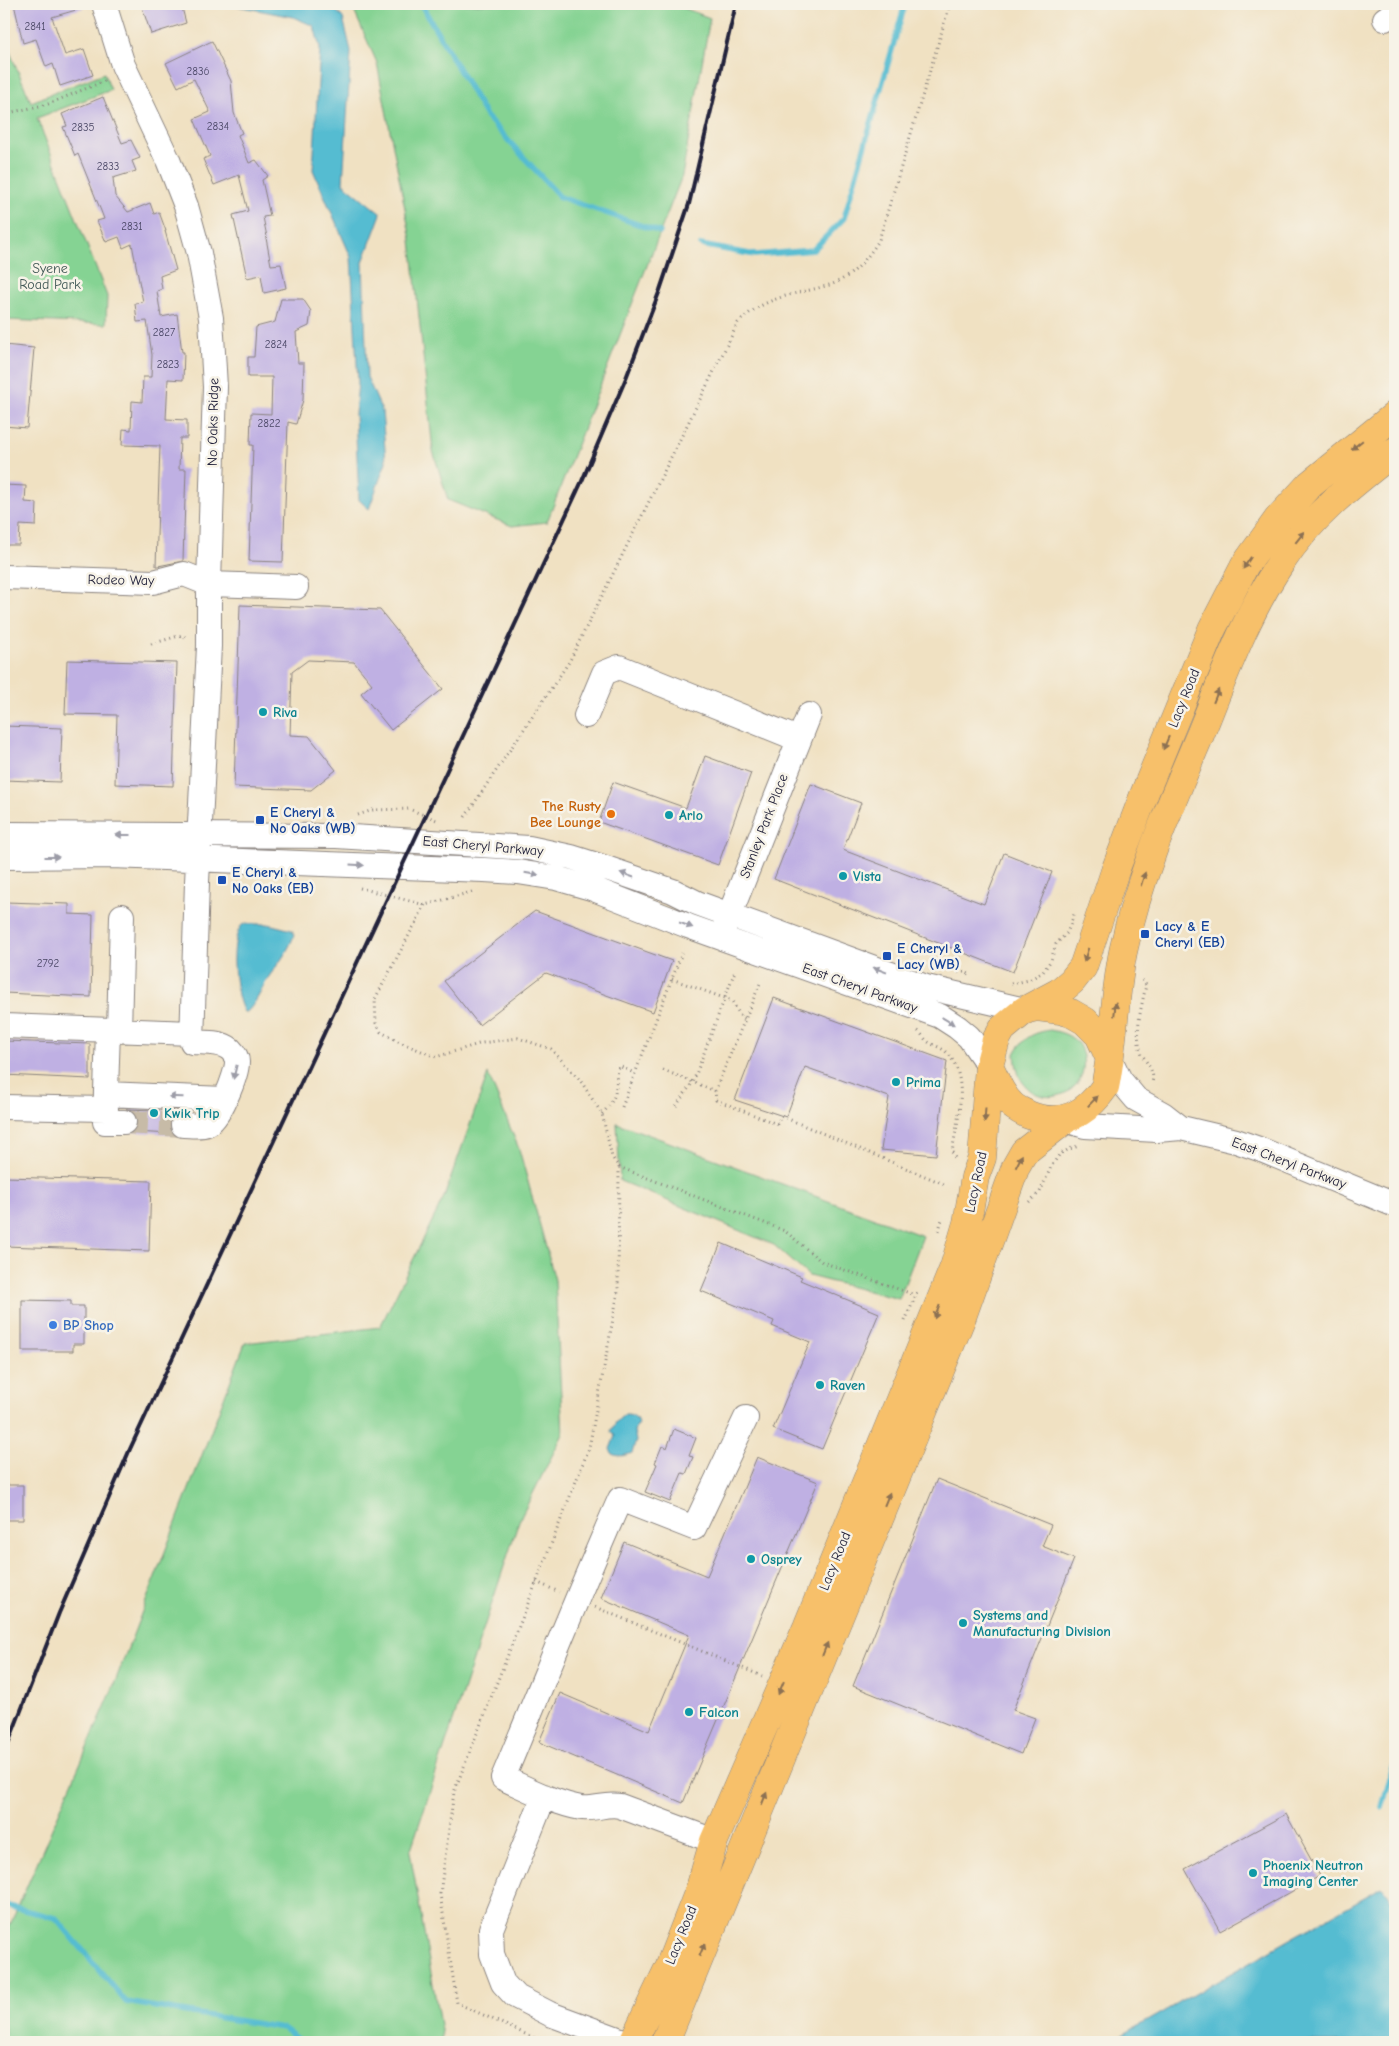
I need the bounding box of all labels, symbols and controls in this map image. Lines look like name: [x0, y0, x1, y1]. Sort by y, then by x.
house number: 2841: [24, 20, 46, 33]
house number: 2836: [187, 65, 210, 78]
house number: 2834: [207, 120, 229, 133]
house number: 2835: [72, 121, 95, 134]
house number: 2833: [97, 160, 119, 173]
house number: 2831: [121, 220, 143, 233]
park label: Syene Road Park: [19, 260, 81, 293]
house number: 2827: [153, 326, 175, 339]
house number: 2824: [265, 338, 287, 351]
house number: 2823: [157, 358, 179, 371]
street label: No Oaks Ridge: [204, 378, 222, 466]
house number: 2822: [258, 417, 281, 430]
one-way arrow: [1351, 440, 1364, 451]
one-way arrow: [1294, 531, 1305, 544]
one-way arrow: [1242, 556, 1251, 570]
street label: Rodeo Way: [87, 571, 155, 589]
street label: Lacy Road: [1165, 666, 1203, 730]
one-way arrow: [1212, 689, 1220, 703]
place label: Riva: [273, 704, 297, 721]
marker: Riva: [257, 706, 269, 718]
one-way arrow: [1161, 736, 1169, 750]
street label: Stanley Park Place: [736, 771, 792, 881]
place label: The Rusty Bee Lounge: [530, 798, 602, 831]
place label: E Cheryl & No Oaks (WB): [270, 804, 356, 837]
place label: Arlo: [679, 807, 703, 824]
marker: The Rusty Bee Lounge: [605, 808, 617, 820]
marker: Arlo: [663, 809, 675, 821]
marker: E Cheryl & No Oaks (WB): [254, 814, 266, 826]
one-way arrow: [115, 831, 131, 839]
street label: East Cheryl Parkway: [422, 832, 545, 860]
one-way arrow: [45, 853, 61, 861]
one-way arrow: [350, 861, 366, 869]
place label: E Cheryl & No Oaks (EB): [232, 864, 314, 897]
place label: Vista: [853, 868, 881, 885]
marker: Vista: [837, 870, 849, 882]
one-way arrow: [524, 871, 540, 879]
one-way arrow: [620, 871, 635, 878]
one-way arrow: [1139, 872, 1147, 887]
marker: E Cheryl & No Oaks (EB): [216, 874, 228, 886]
place label: Lacy & E Cheryl (EB): [1155, 918, 1225, 951]
one-way arrow: [679, 921, 694, 929]
marker: Lacy & E Cheryl (EB): [1139, 928, 1151, 940]
place label: E Cheryl & Lacy (WB): [897, 940, 962, 973]
one-way arrow: [1082, 948, 1090, 963]
marker: E Cheryl & Lacy (WB): [881, 950, 893, 962]
house number: 2792: [37, 957, 59, 970]
street label: East Cheryl Parkway: [800, 959, 921, 1017]
one-way arrow: [873, 965, 887, 973]
one-way arrow: [1111, 1001, 1119, 1017]
one-way arrow: [940, 1017, 955, 1025]
one-way arrow: [231, 1064, 239, 1079]
place label: Prima: [906, 1074, 941, 1091]
marker: Prima: [890, 1076, 902, 1088]
one-way arrow: [167, 1093, 183, 1101]
one-way arrow: [1087, 1095, 1099, 1107]
place label: Kwik Trip: [164, 1105, 219, 1122]
marker: Kwik Trip: [148, 1107, 160, 1119]
one-way arrow: [981, 1107, 989, 1123]
street label: East Cheryl Parkway: [1229, 1133, 1349, 1193]
street label: Lacy Road: [961, 1150, 991, 1214]
one-way arrow: [1015, 1154, 1023, 1168]
one-way arrow: [932, 1305, 940, 1320]
place label: BP Shop: [63, 1317, 114, 1334]
marker: BP Shop: [47, 1319, 59, 1331]
place label: Raven: [830, 1377, 865, 1394]
marker: Raven: [814, 1379, 826, 1391]
one-way arrow: [883, 1491, 891, 1506]
street label: Lacy Road: [816, 1529, 854, 1593]
place label: Osprey: [761, 1551, 802, 1568]
marker: Osprey: [745, 1553, 757, 1565]
place label: Systems and Manufacturing Division: [973, 1607, 1111, 1640]
marker: Systems and Manufacturing Division: [957, 1617, 969, 1629]
one-way arrow: [822, 1642, 830, 1656]
one-way arrow: [777, 1681, 785, 1696]
place label: Falcon: [699, 1704, 739, 1721]
marker: Falcon: [683, 1706, 695, 1718]
one-way arrow: [760, 1792, 768, 1807]
place label: Phoenix Neutron Imaging Center: [1263, 1857, 1363, 1890]
marker: Phoenix Neutron Imaging Center: [1247, 1867, 1259, 1879]
street label: Lacy Road: [662, 1903, 700, 1967]
one-way arrow: [699, 1943, 707, 1957]

